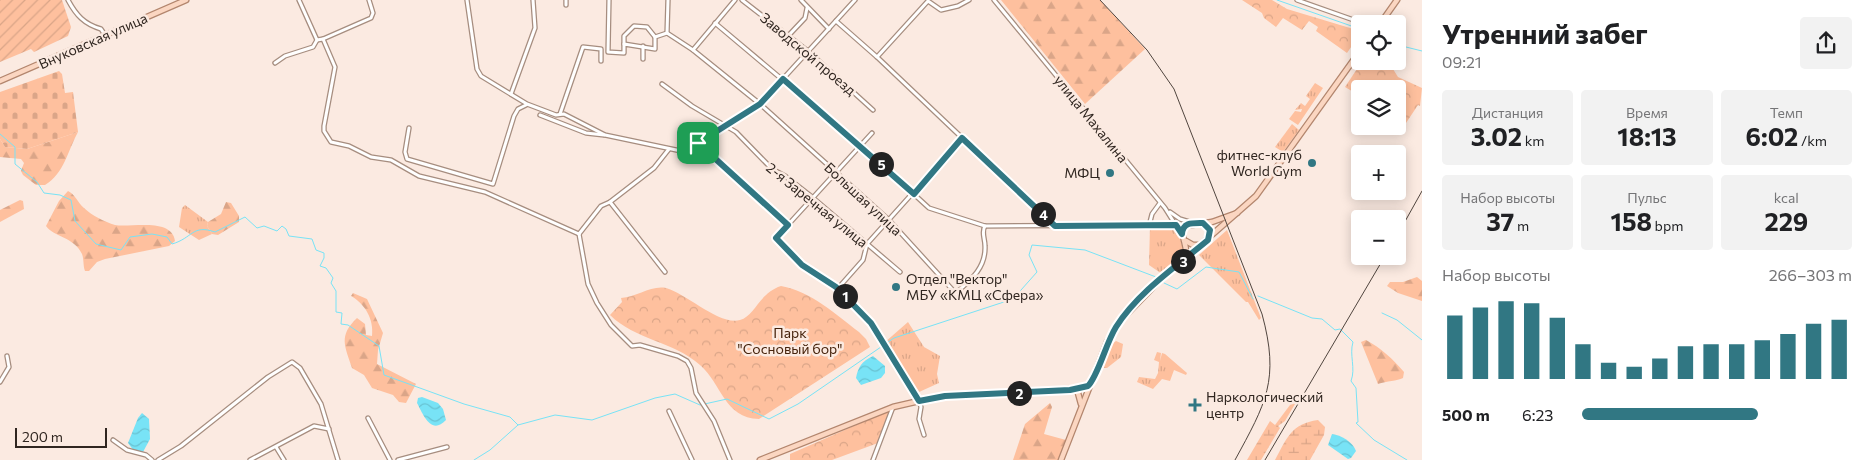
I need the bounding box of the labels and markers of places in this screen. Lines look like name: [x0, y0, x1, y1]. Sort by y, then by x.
pin: [677, 122, 719, 164]
place label: фитнес-клуб World Gym: [1217, 146, 1302, 179]
pin: 5: [868, 152, 894, 176]
marker: фитнес-клуб World Gym: [1306, 157, 1318, 169]
place label: МФЦ: [1064, 164, 1100, 181]
marker: МФЦ: [1104, 167, 1116, 179]
pin: 4: [1030, 202, 1056, 226]
pin: 3: [1170, 248, 1196, 274]
place label: Отдел "Вектор" МБУ «КМЦ «Сфера»: [906, 270, 1044, 303]
marker: Отдел "Вектор" МБУ «КМЦ «Сфера»: [890, 281, 902, 293]
pin: 1: [832, 284, 858, 308]
pin: 2: [1006, 380, 1032, 406]
place label: Наркологический центр: [1206, 388, 1323, 421]
marker: Наркологический центр: [1188, 398, 1202, 412]

